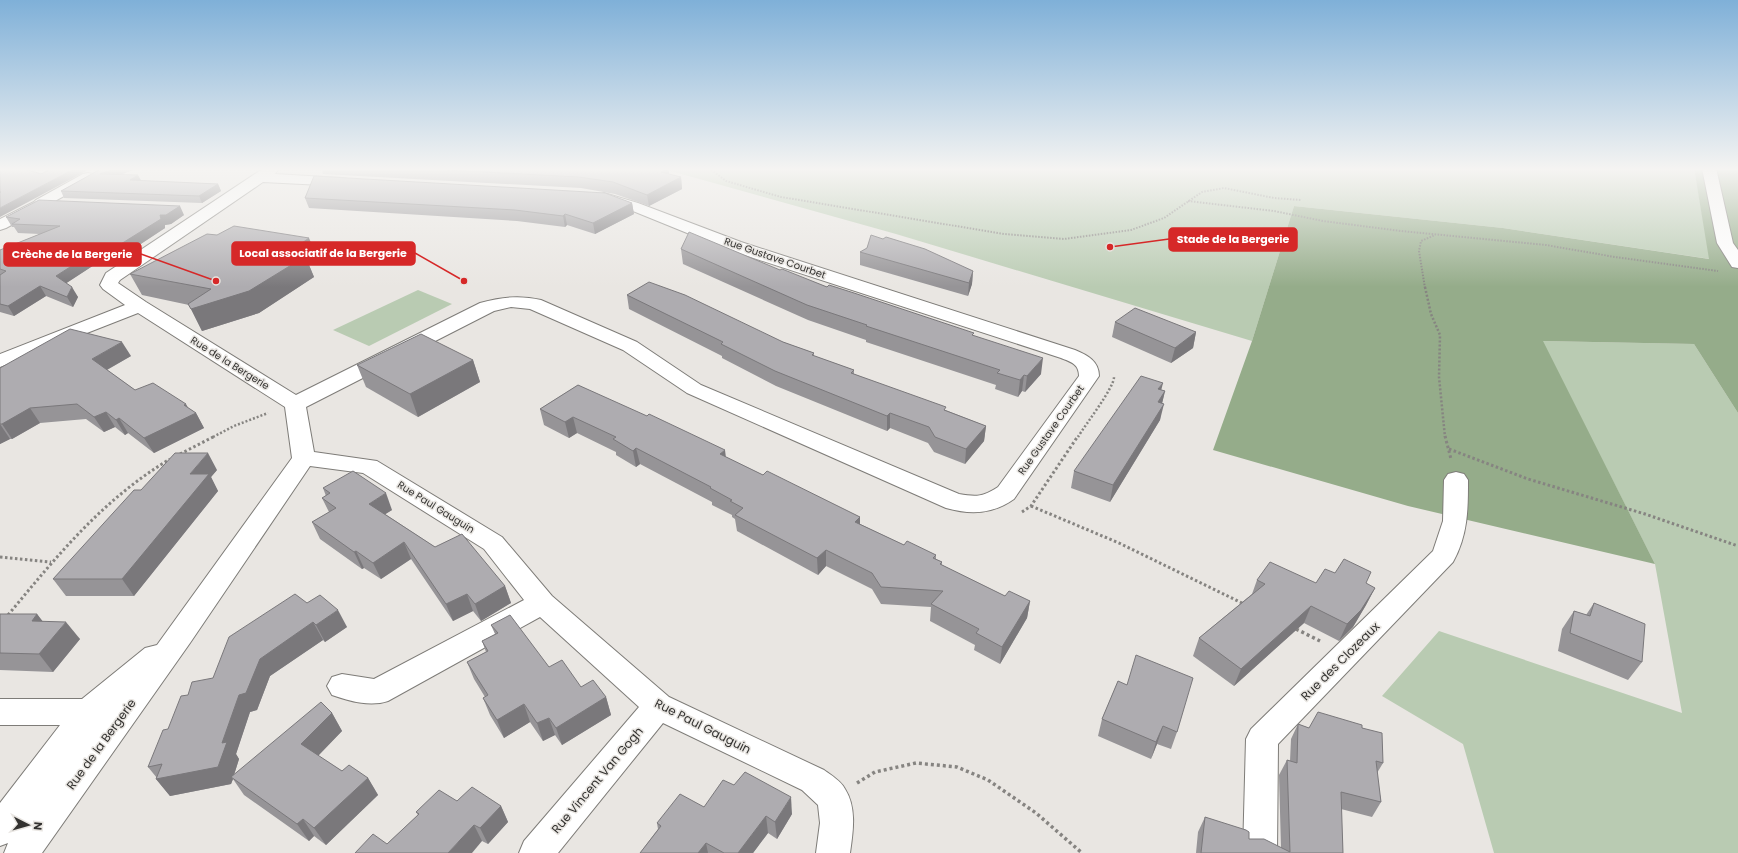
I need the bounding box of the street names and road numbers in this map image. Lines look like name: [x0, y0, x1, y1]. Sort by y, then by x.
street label: Rue Gustave Courbet: [722, 234, 828, 283]
street label: Rue de la Bergerie: [188, 333, 272, 393]
street label: Rue Gustave Courbet: [1014, 382, 1088, 478]
street label: Rue Paul Gauguin: [395, 477, 477, 537]
street label: Rue des Clozeaux: [1297, 618, 1383, 704]
street label: Rue Paul Gauguin: [652, 694, 754, 758]
street label: Rue de la Bergerie: [62, 695, 140, 793]
street label: Rue Vincent Van Gogh: [547, 723, 647, 837]

